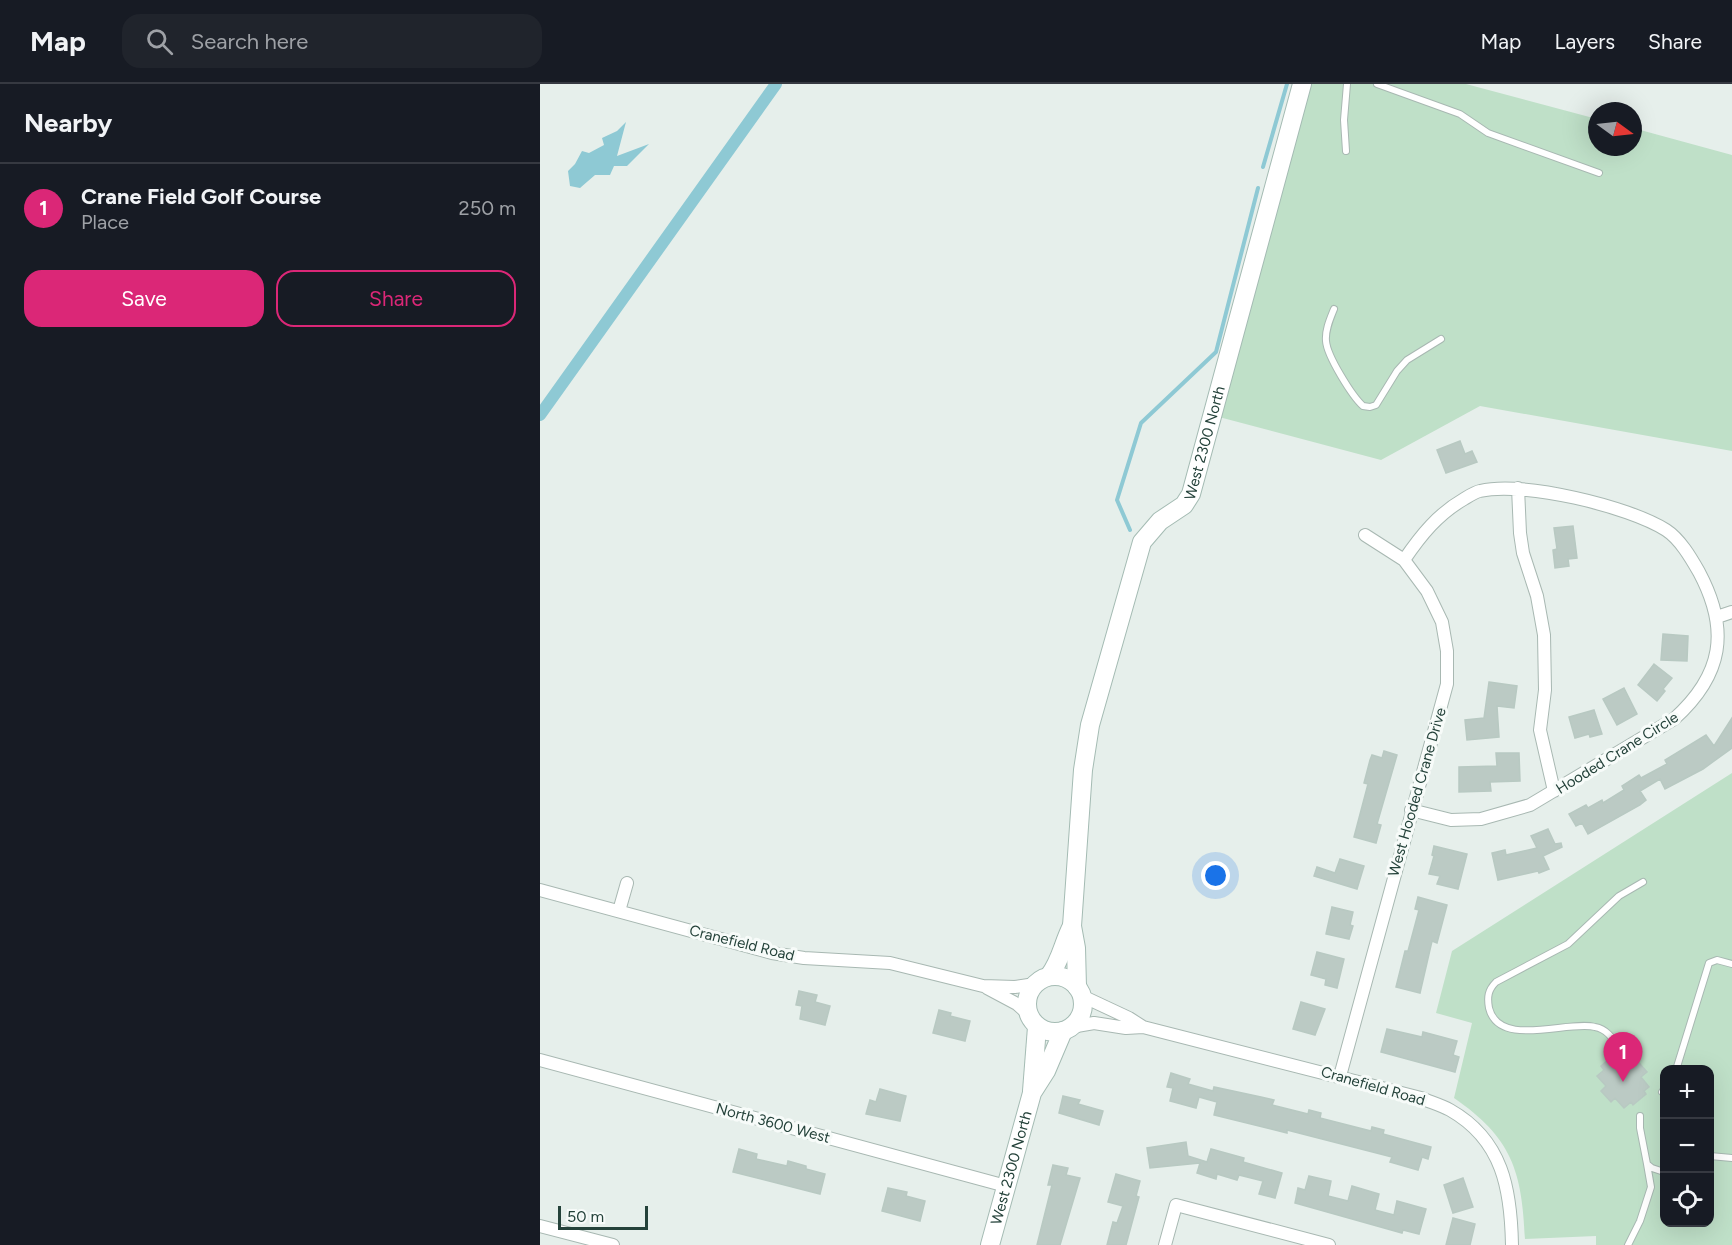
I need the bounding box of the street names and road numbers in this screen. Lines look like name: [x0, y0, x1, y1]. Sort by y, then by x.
street label: West 2300 North: [1181, 384, 1229, 502]
street label: West Hooded Crane Drive: [1384, 705, 1450, 879]
street label: Hooded Crane Circle: [1552, 708, 1682, 798]
street label: Cranefield Road: [688, 921, 796, 965]
street label: Cranefield Road: [1319, 1063, 1427, 1109]
street label: North 3600 West: [714, 1099, 832, 1147]
street label: West 2300 North: [987, 1109, 1036, 1227]

